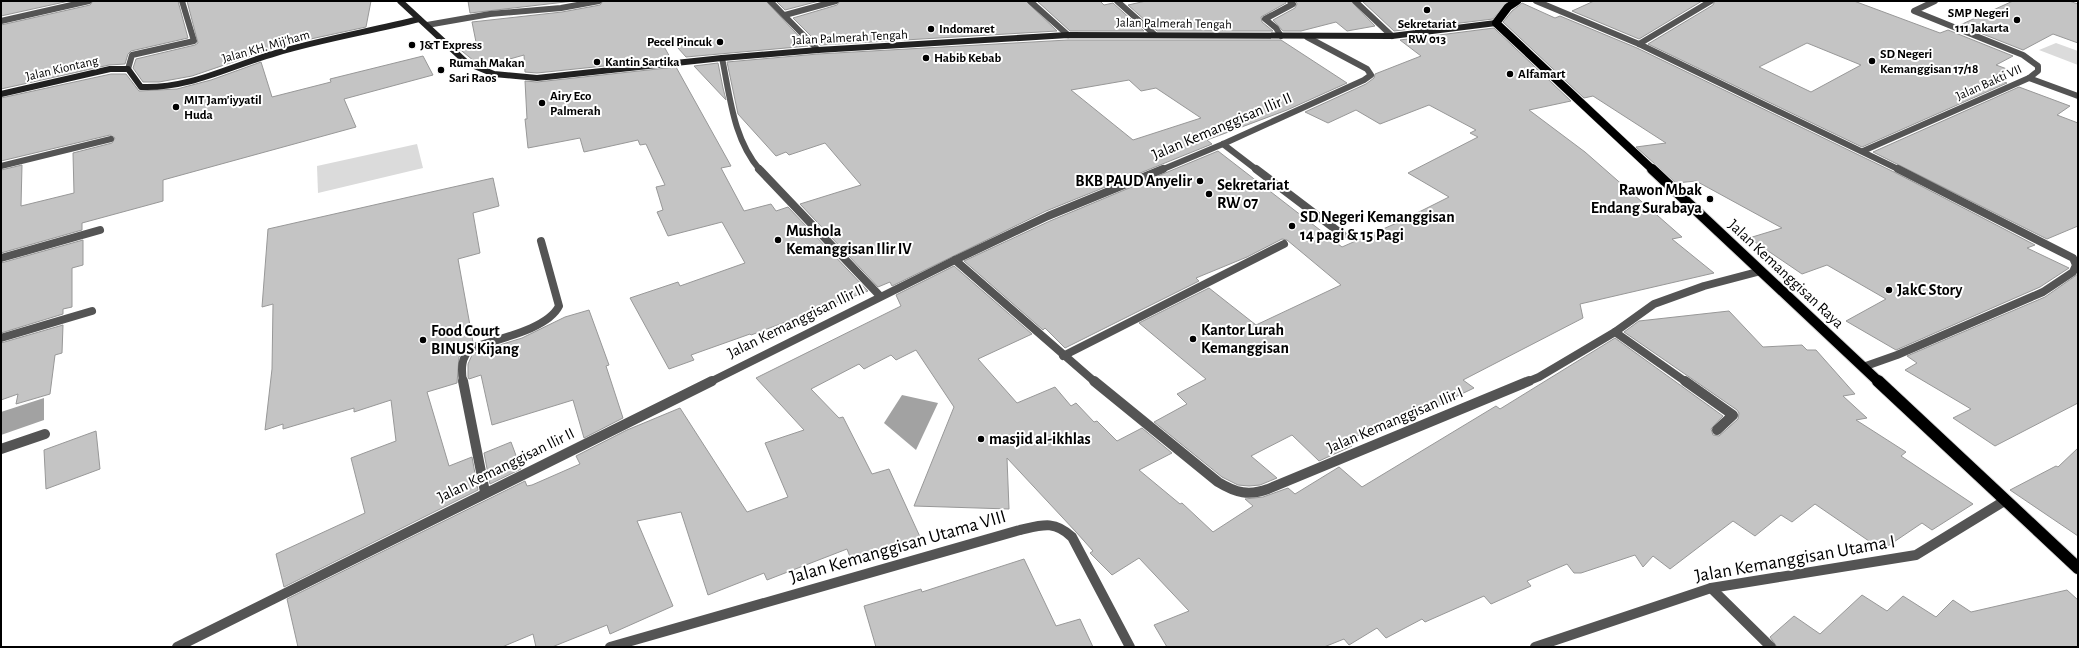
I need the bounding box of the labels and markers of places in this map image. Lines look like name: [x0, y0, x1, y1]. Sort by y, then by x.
marker: Sekretariat RW 013: [1422, 5, 1432, 15]
place label: SMP Negeri 111 Jakarta: [1948, 7, 2009, 35]
marker: SMP Negeri 111 Jakarta: [2012, 15, 2022, 25]
place label: Sekretariat RW 013: [1398, 18, 1457, 46]
place label: Indomaret: [939, 23, 995, 36]
marker: Indomaret: [926, 24, 936, 34]
place label: Pecel Pincuk: [647, 36, 713, 49]
marker: Pecel Pincuk: [715, 37, 725, 47]
place label: J&T Express: [420, 39, 482, 52]
marker: J&T Express: [407, 40, 417, 50]
place label: SD Negeri Kemanggisan 17/18: [1880, 48, 1978, 76]
place label: Habib Kebab: [934, 52, 1001, 65]
marker: Habib Kebab: [921, 53, 931, 63]
place label: Kantin Sartika: [605, 56, 679, 69]
marker: SD Negeri Kemanggisan 17/18: [1867, 56, 1877, 66]
place label: Rumah Makan Sari Raos: [449, 57, 525, 85]
marker: Kantin Sartika: [592, 57, 602, 67]
marker: Rumah Makan Sari Raos: [436, 65, 446, 75]
place label: Alfamart: [1518, 68, 1566, 81]
marker: Alfamart: [1505, 69, 1515, 79]
place label: Airy Eco Palmerah: [550, 90, 601, 118]
place label: MIT Jam'iyyatil Huda: [184, 94, 262, 122]
marker: Airy Eco Palmerah: [537, 98, 547, 108]
marker: MIT Jam'iyyatil Huda: [171, 102, 181, 112]
place label: BKB PAUD Anyelir: [1075, 173, 1192, 190]
marker: BKB PAUD Anyelir: [1195, 176, 1205, 186]
place label: Sekretariat RW 07: [1217, 177, 1290, 211]
place label: Rawon Mbak Endang Surabaya: [1591, 182, 1702, 217]
marker: Sekretariat RW 07: [1204, 189, 1214, 199]
marker: Rawon Mbak Endang Surabaya: [1705, 194, 1715, 204]
place label: SD Negeri Kemanggisan 14 pagi & 15 Pagi: [1300, 209, 1455, 243]
marker: SD Negeri Kemanggisan 14 pagi & 15 Pagi: [1287, 221, 1297, 231]
place label: Mushola Kemanggisan Ilir IV: [786, 223, 912, 257]
marker: Mushola Kemanggisan Ilir IV: [773, 235, 783, 245]
place label: JakC Story: [1897, 282, 1963, 299]
marker: JakC Story: [1884, 285, 1894, 295]
place label: Kantor Lurah Kemanggisan: [1201, 322, 1289, 356]
place label: Food Court BINUS Kijang: [431, 323, 520, 358]
marker: Kantor Lurah Kemanggisan: [1188, 334, 1198, 344]
marker: Food Court BINUS Kijang: [418, 335, 428, 345]
place label: masjid al-ikhlas: [989, 431, 1091, 448]
marker: masjid al-ikhlas: [976, 434, 986, 444]

